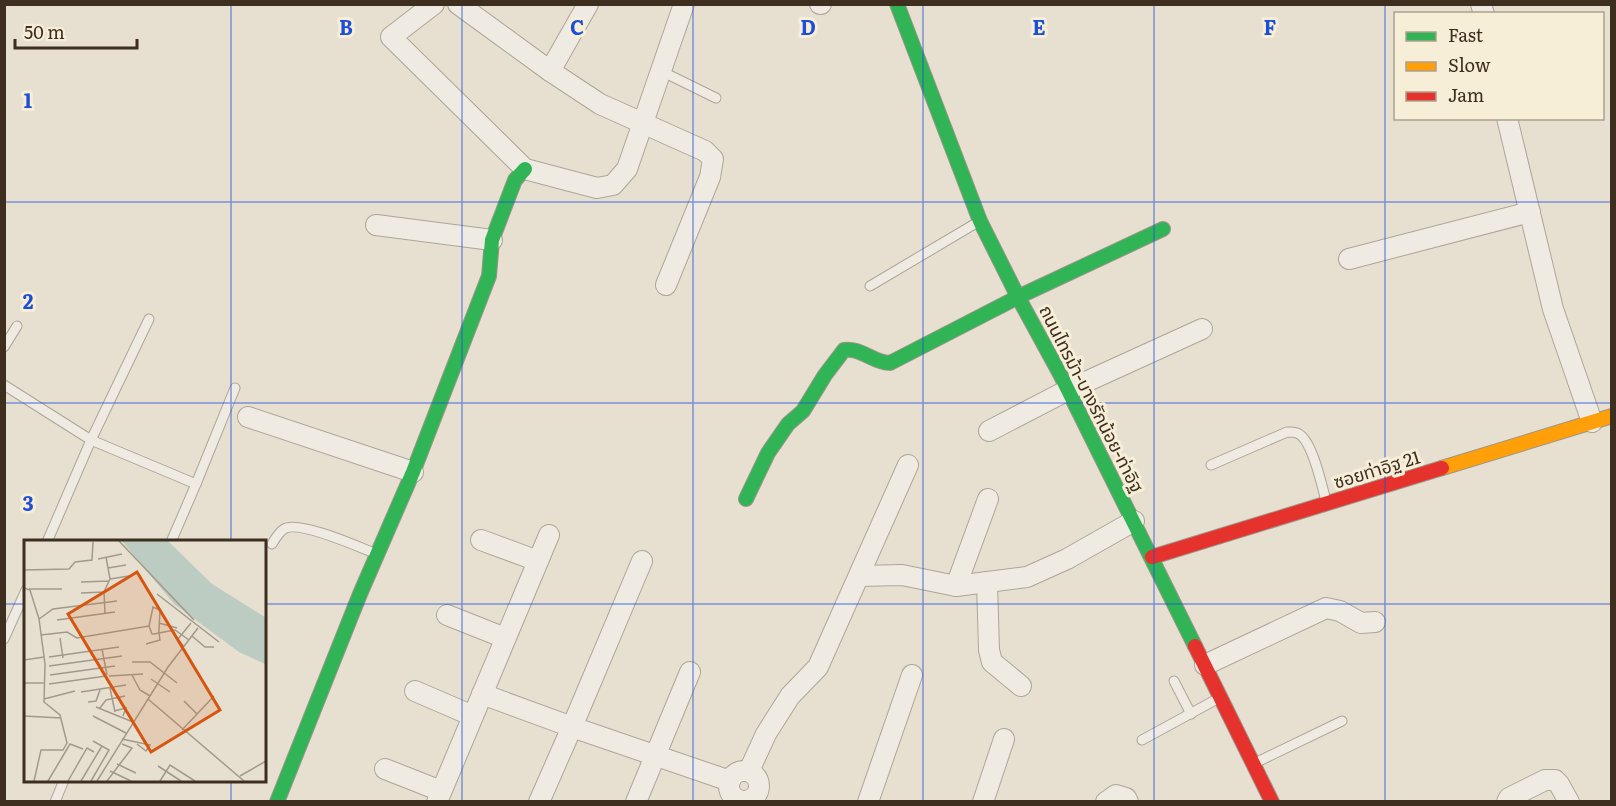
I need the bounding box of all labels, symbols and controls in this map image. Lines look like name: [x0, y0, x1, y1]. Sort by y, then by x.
text: B: [339, 11, 353, 41]
text: C: [570, 11, 584, 41]
text: D: [800, 11, 816, 41]
text: E: [1032, 11, 1046, 41]
text: F: [1264, 11, 1277, 41]
scale bar: [15, 12, 136, 50]
legend: [1394, 12, 1604, 120]
text: 50 m: [24, 18, 65, 45]
text: Fast: [1448, 21, 1484, 48]
text: Slow: [1448, 51, 1491, 78]
text: Jam: [1448, 81, 1484, 108]
text: 1: [24, 84, 32, 114]
text: 2: [23, 285, 34, 315]
street label: ถนนไทรม้า-บางรักน้อย-ท่าอิฐ: [1033, 300, 1151, 497]
street label: ซอยท่าอิฐ 21: [1330, 443, 1423, 495]
text: 3: [22, 487, 34, 517]
inset map: [24, 540, 266, 782]

